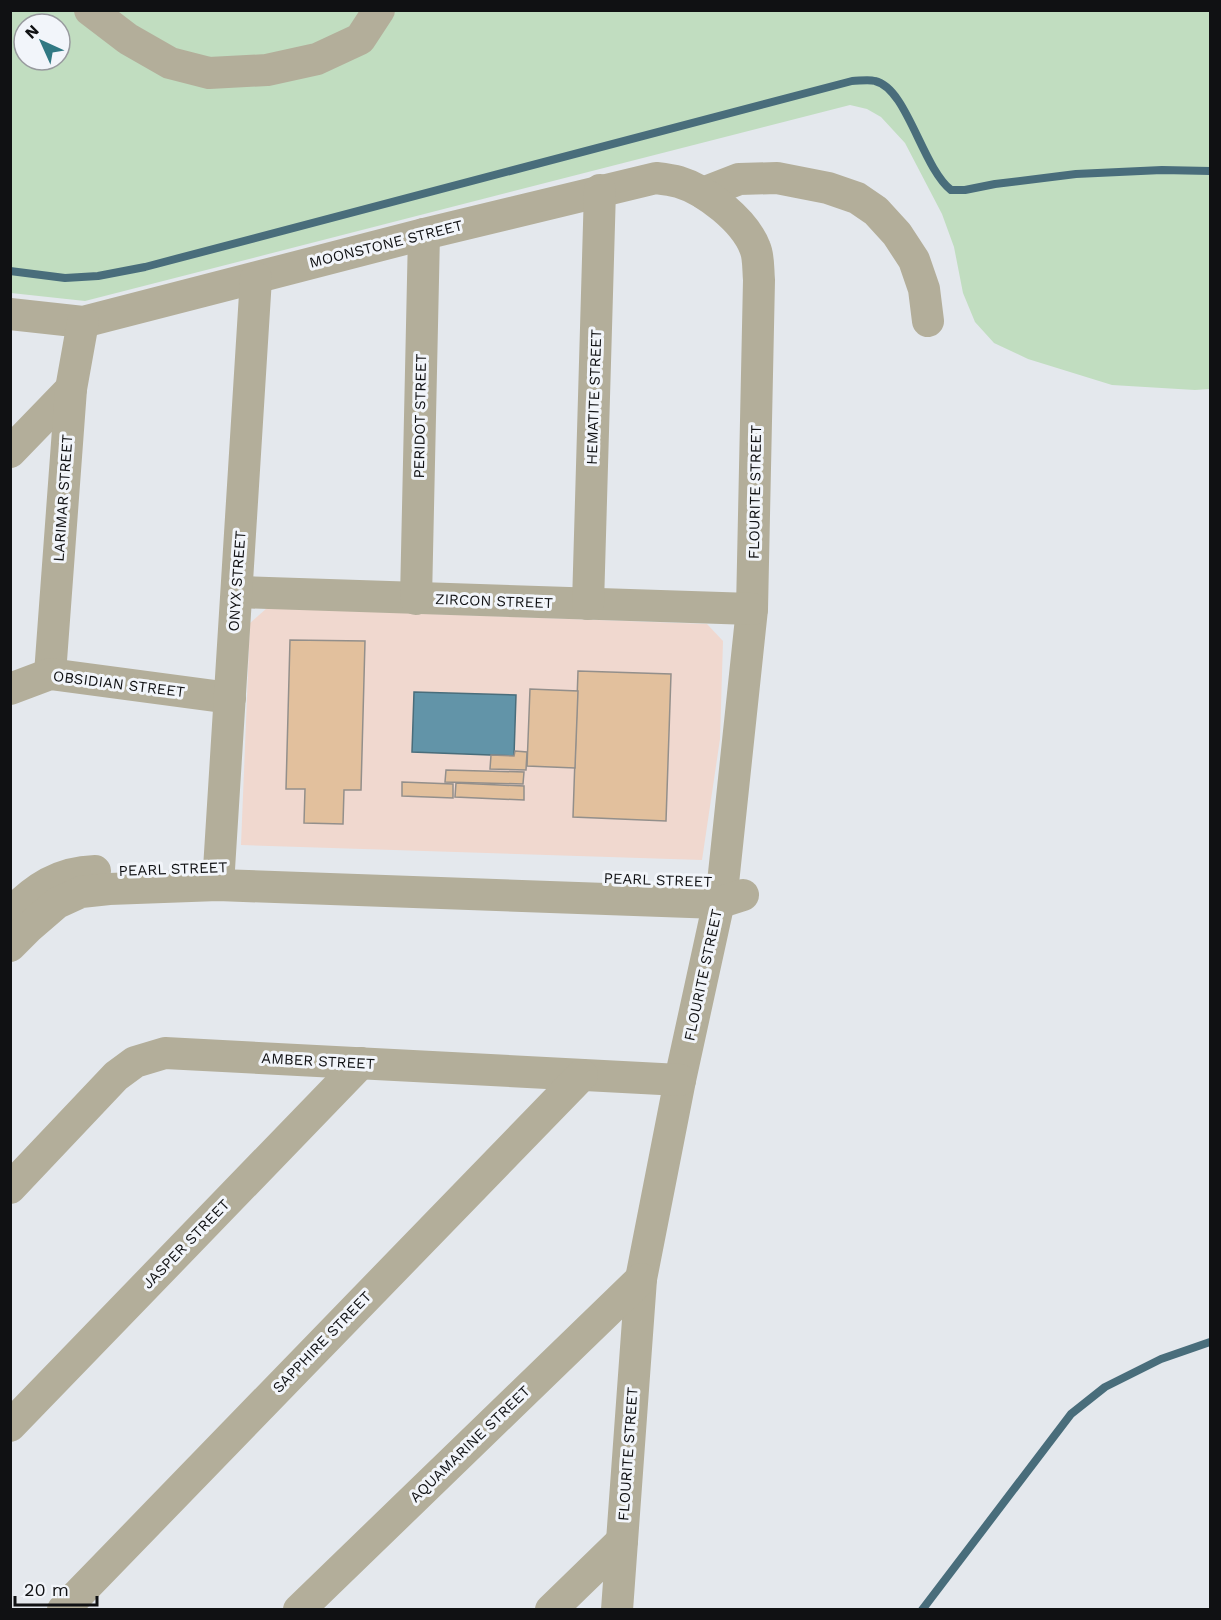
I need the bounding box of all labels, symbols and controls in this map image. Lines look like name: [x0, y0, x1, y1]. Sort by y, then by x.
north arrow: [12, 12, 72, 72]
text: N: [21, 21, 43, 43]
street label: MOONSTONE STREET: [307, 216, 465, 272]
street label: HEMATITE STREET: [583, 329, 605, 465]
street label: PERIDOT STREET: [410, 353, 430, 479]
street label: FLOURITE STREET: [745, 425, 765, 559]
street label: LARIMAR STREET: [50, 434, 76, 562]
street label: ONYX STREET: [224, 530, 250, 632]
street label: ZIRCON STREET: [435, 590, 553, 612]
street label: OBSIDIAN STREET: [52, 667, 186, 701]
street label: PEARL STREET: [118, 858, 228, 880]
street label: PEARL STREET: [603, 869, 713, 891]
street label: FLOURITE STREET: [680, 908, 726, 1042]
street label: AMBER STREET: [261, 1049, 375, 1073]
street label: JASPER STREET: [139, 1195, 233, 1293]
street label: SAPPHIRE STREET: [269, 1287, 375, 1397]
street label: AQUAMARINE STREET: [406, 1382, 534, 1506]
street label: FLOURITE STREET: [614, 1386, 642, 1522]
scale bar: [15, 1569, 98, 1607]
text: 20 m: [24, 1579, 69, 1600]

